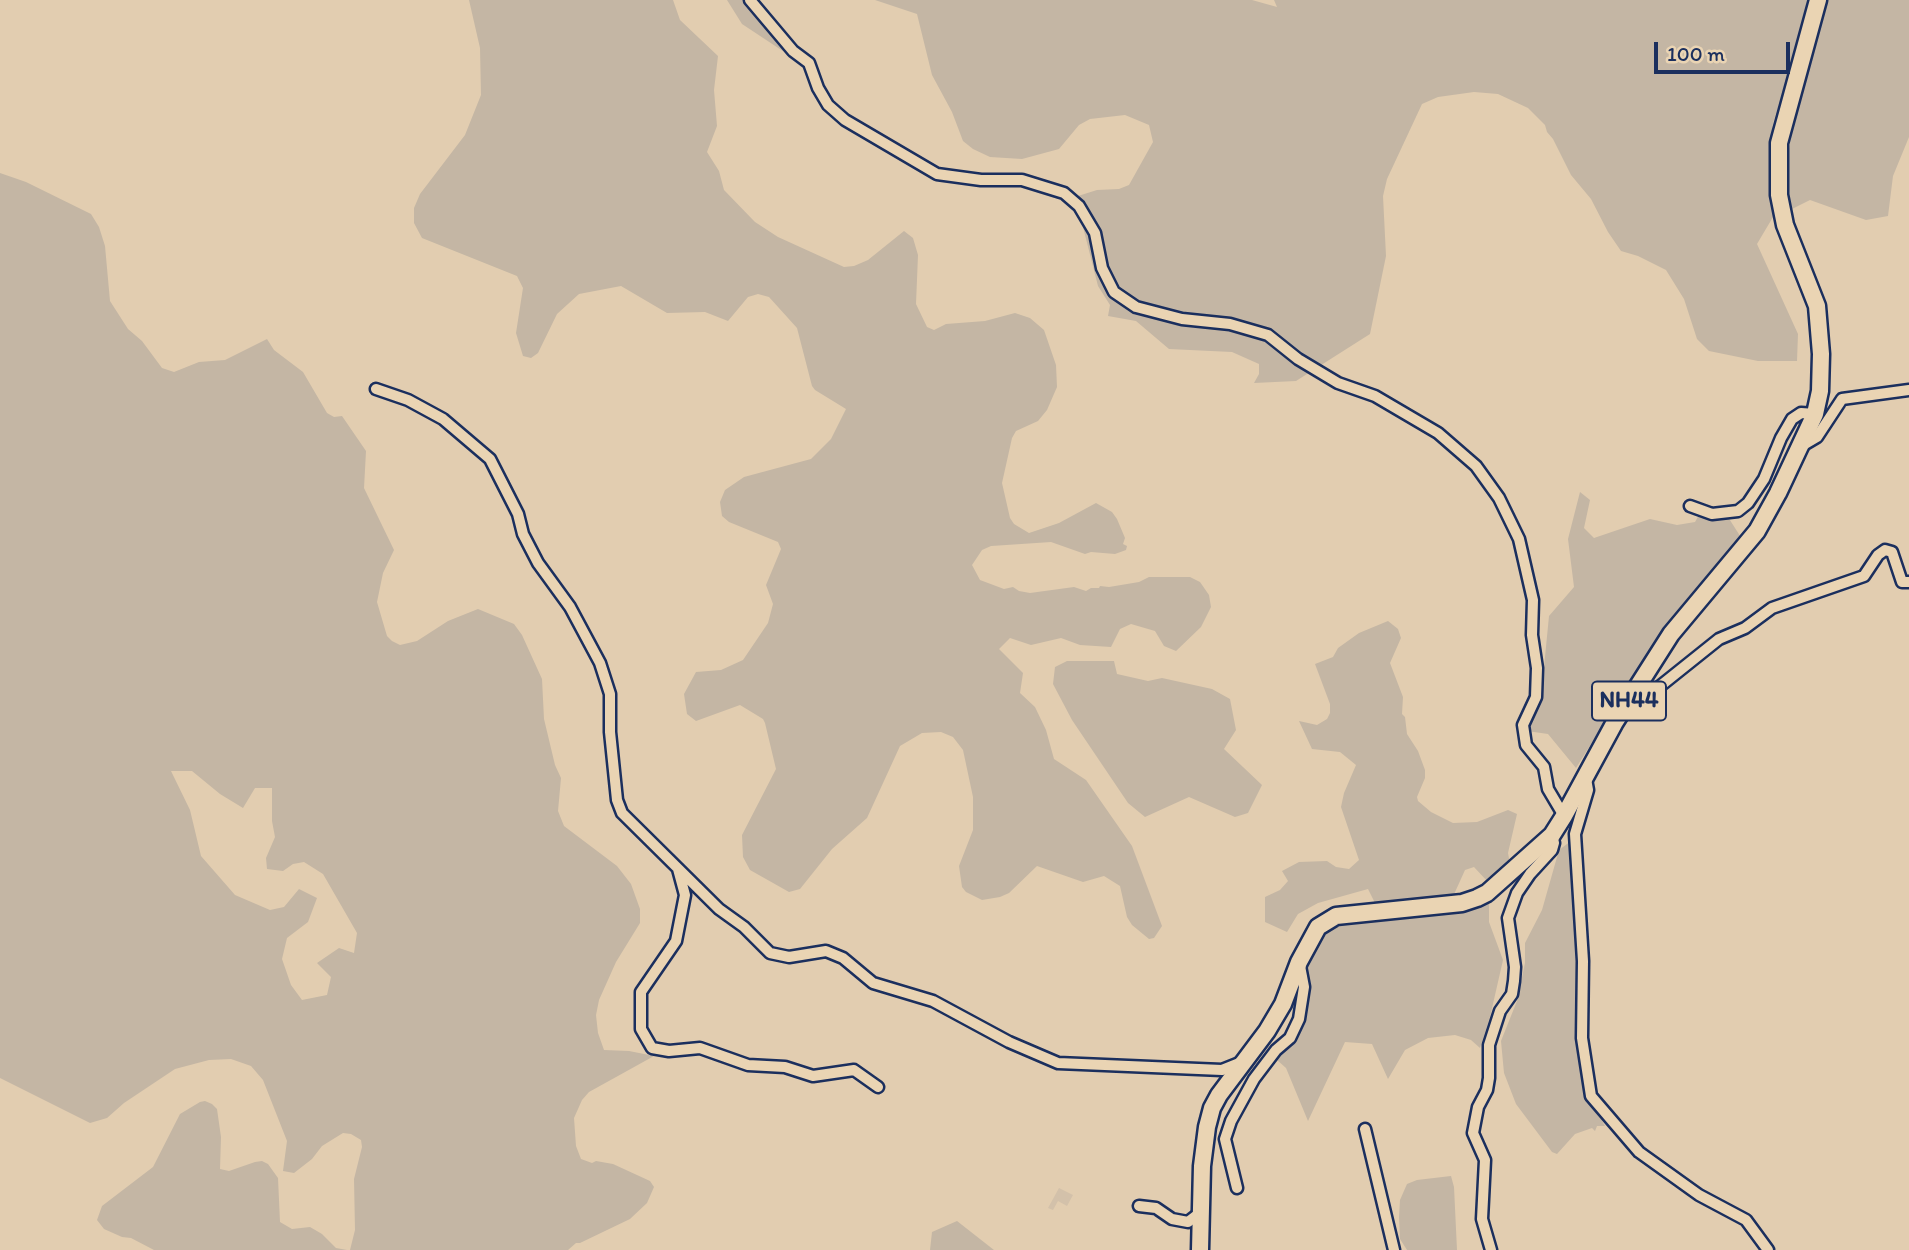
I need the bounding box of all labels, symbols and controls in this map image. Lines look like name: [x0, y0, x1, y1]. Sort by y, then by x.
scale bar: [1657, 28, 1794, 72]
text: 100 m: [1667, 41, 1725, 66]
road number: NH44: [1592, 681, 1666, 720]

